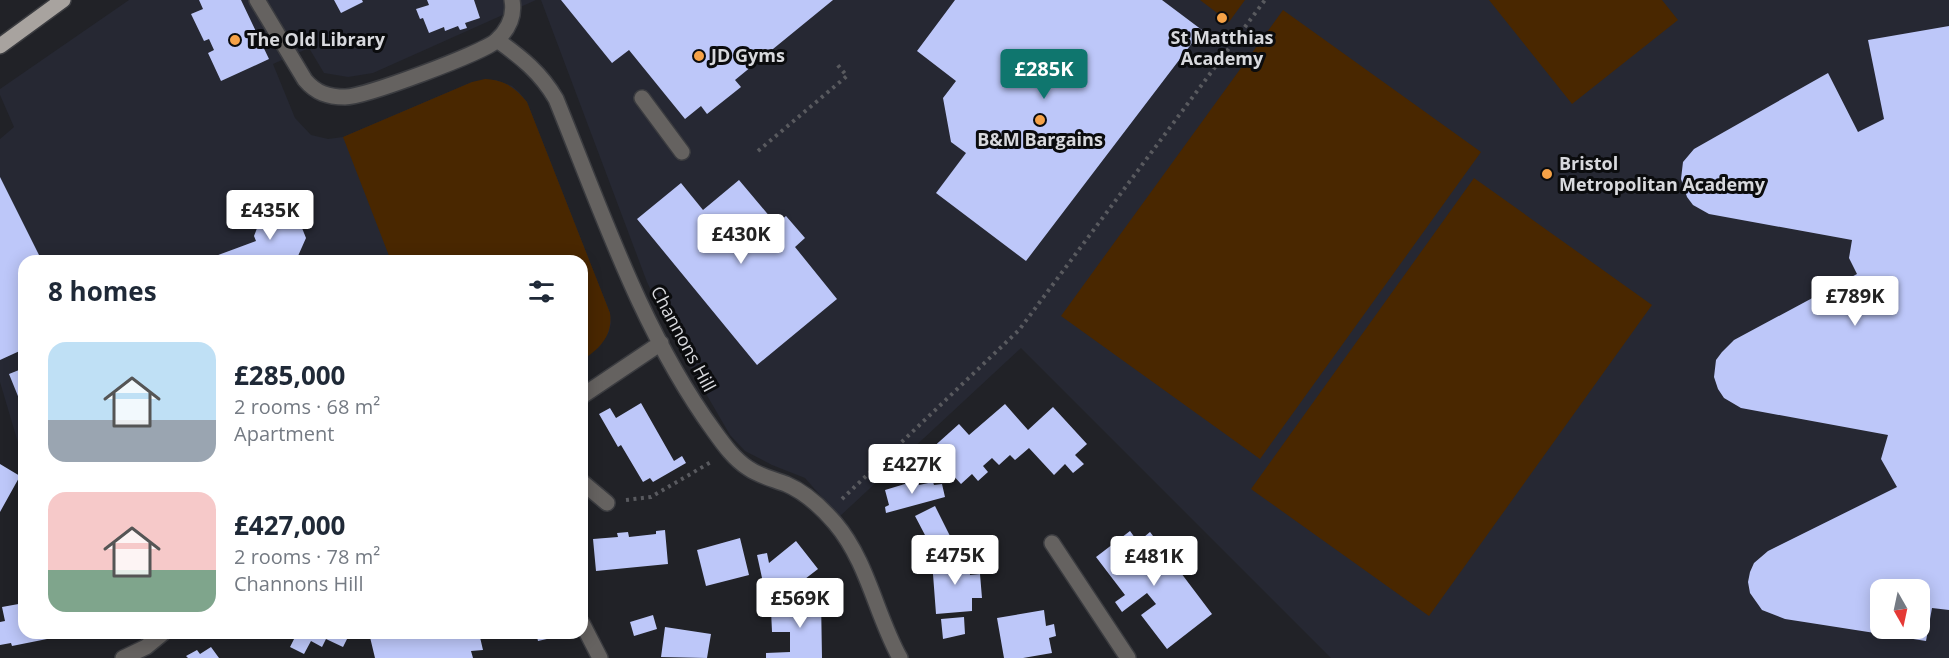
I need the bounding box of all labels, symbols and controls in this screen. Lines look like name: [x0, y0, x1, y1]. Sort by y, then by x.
marker: St Matthias Academy: [1215, 11, 1229, 25]
place label: St Matthias Academy: [1170, 25, 1274, 70]
place label: The Old Library: [247, 27, 386, 51]
marker: The Old Library: [228, 33, 242, 47]
place label: JD Gyms: [709, 43, 785, 67]
marker: JD Gyms: [692, 49, 706, 63]
pin: £285K: [1002, 49, 1086, 100]
text: £285K: [1014, 55, 1074, 82]
marker: B&M Bargains: [1033, 113, 1047, 127]
place label: B&M Bargains: [977, 127, 1103, 151]
place label: Bristol Metropolitan Academy: [1559, 151, 1766, 196]
marker: Bristol Metropolitan Academy: [1540, 167, 1554, 181]
pin: £435K: [228, 190, 312, 241]
text: £435K: [240, 196, 300, 223]
pin: £430K: [699, 214, 783, 265]
text: £430K: [711, 220, 771, 247]
text: 8 homes: [48, 273, 157, 309]
icon: filters: [525, 275, 558, 308]
pin: £789K: [1813, 276, 1897, 327]
street label: Channons Hill: [646, 281, 722, 396]
text: £789K: [1825, 282, 1885, 309]
text: £285,000: [234, 357, 345, 393]
icon: home: [96, 366, 168, 438]
text: 2 rooms · 68 m²: [234, 393, 380, 420]
text: Apartment: [234, 420, 334, 447]
pin: £427K: [870, 444, 954, 495]
text: £427K: [882, 450, 942, 477]
text: £427,000: [234, 507, 345, 543]
icon: home: [96, 516, 168, 588]
pin: £475K: [913, 535, 997, 586]
pin: £481K: [1112, 536, 1196, 587]
text: £475K: [925, 541, 985, 568]
text: £481K: [1124, 542, 1184, 569]
text: 2 rooms · 78 m²: [234, 543, 380, 570]
text: Channons Hill: [234, 570, 363, 597]
pin: £569K: [758, 578, 842, 629]
north arrow: [1870, 579, 1930, 639]
map controls: [1870, 579, 1930, 639]
text: £569K: [770, 584, 830, 611]

